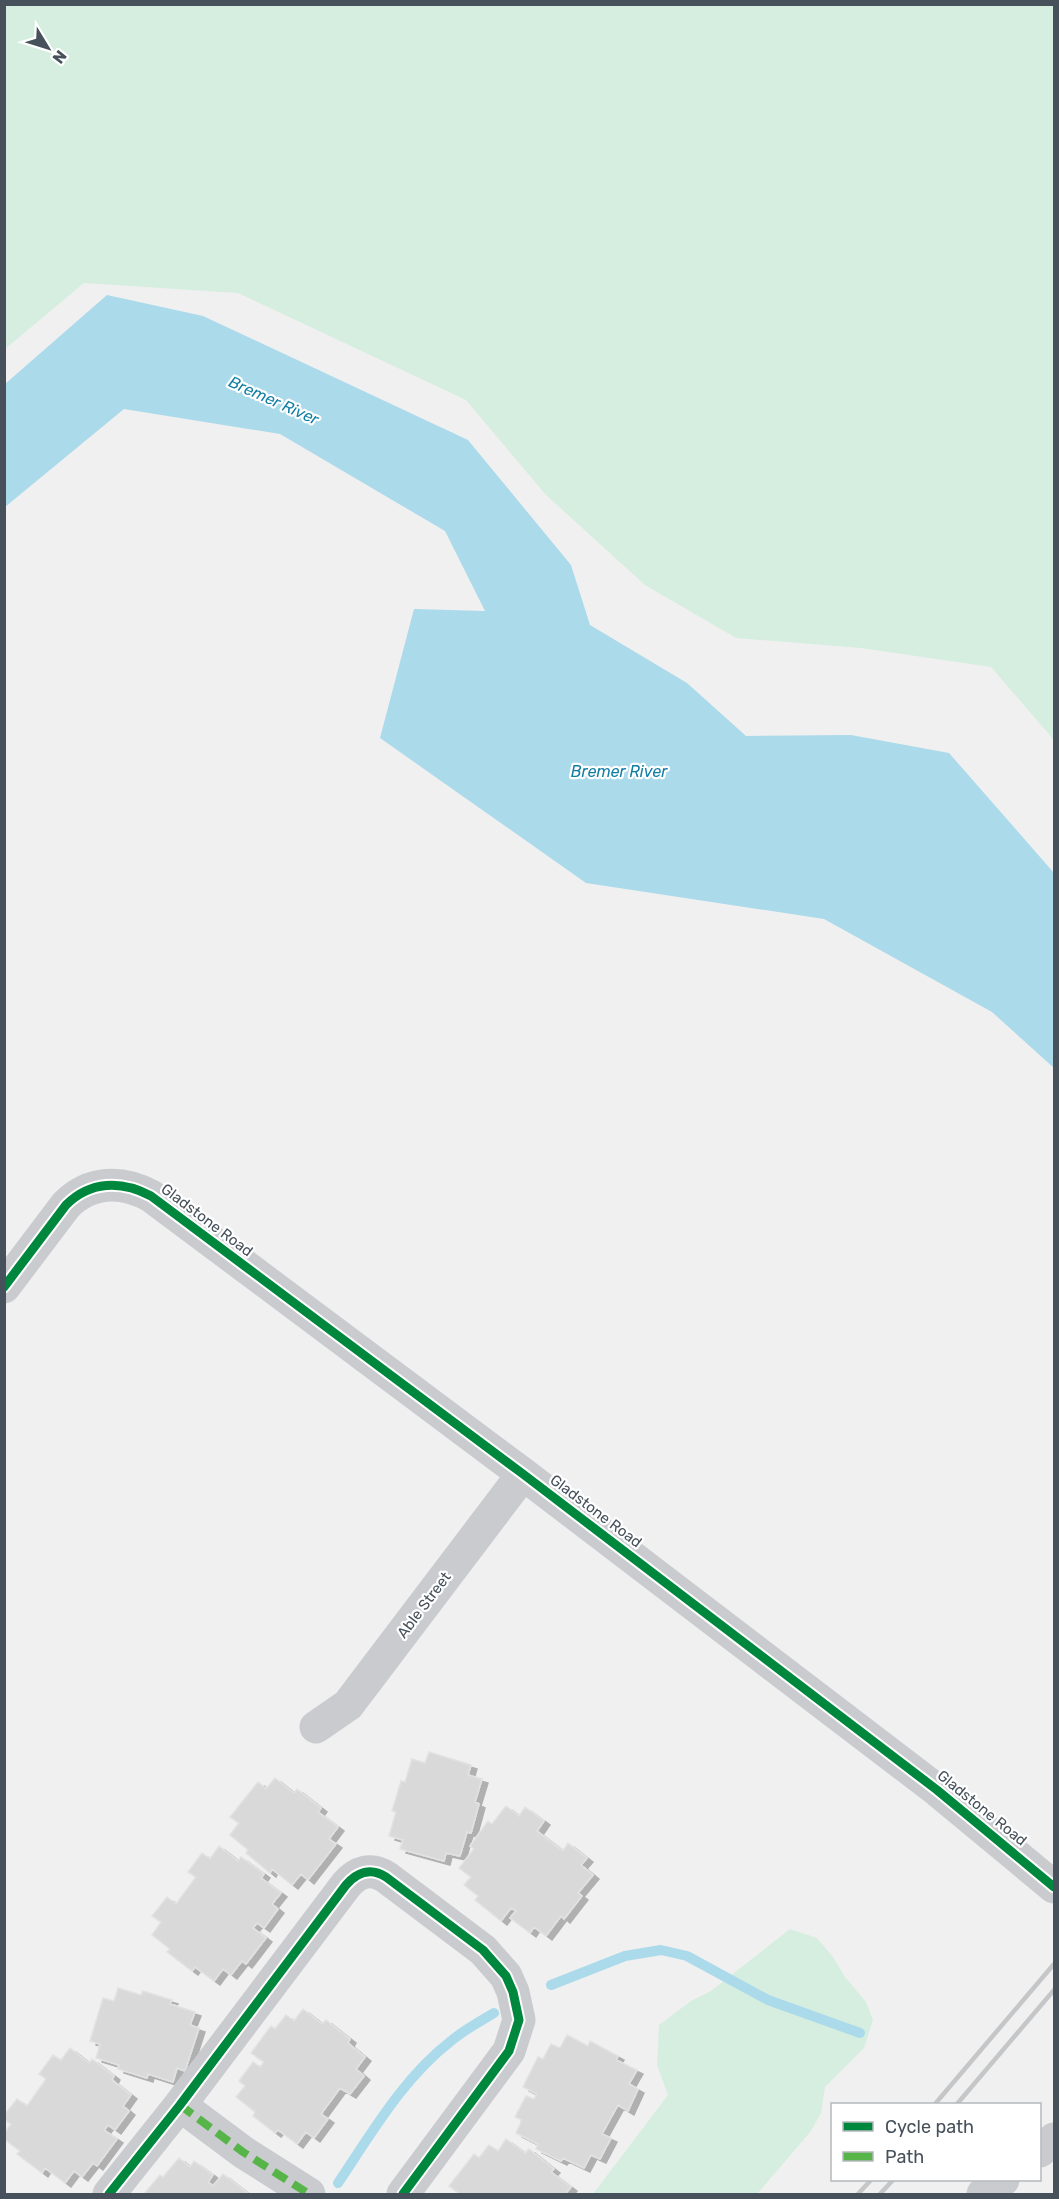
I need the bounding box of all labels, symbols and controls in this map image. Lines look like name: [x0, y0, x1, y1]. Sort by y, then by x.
north arrow: [18, 18, 78, 78]
text: N: [48, 47, 70, 67]
water label: Bremer River: [226, 372, 323, 429]
water label: Bremer River: [571, 762, 668, 781]
street label: Gladstone Road: [158, 1180, 256, 1260]
street label: Gladstone Road: [547, 1471, 645, 1551]
street label: Able Street: [393, 1568, 455, 1642]
street label: Gladstone Road: [934, 1766, 1030, 1850]
legend: [831, 2103, 1041, 2181]
text: Cycle path: [885, 2116, 974, 2138]
text: Path: [885, 2146, 924, 2168]

